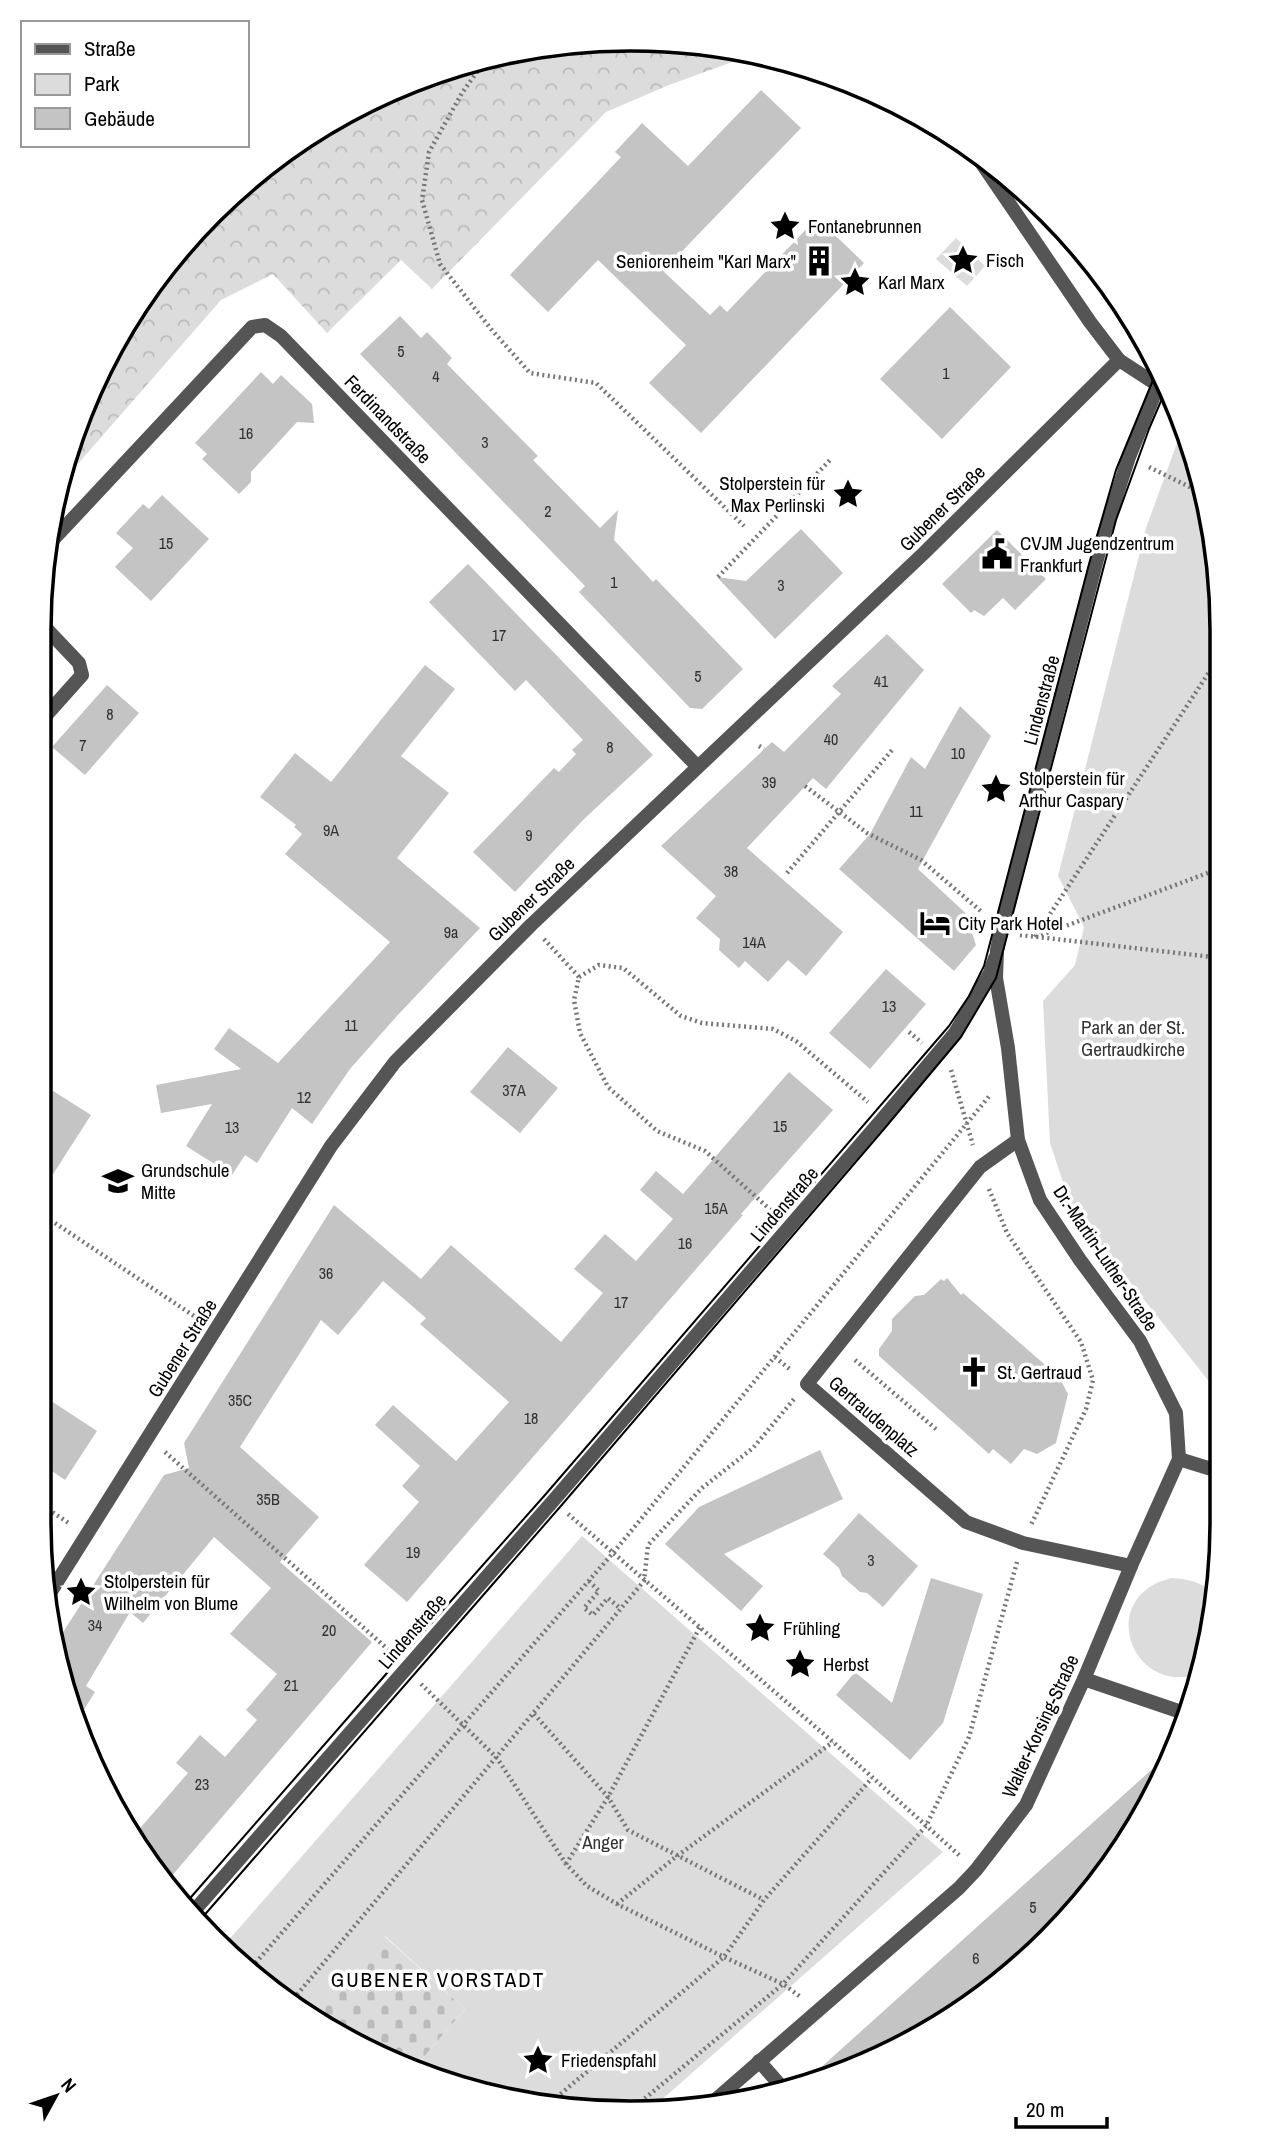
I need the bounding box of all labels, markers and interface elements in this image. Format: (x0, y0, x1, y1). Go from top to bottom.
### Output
legend (21, 21, 248, 147)
text: Straße (84, 34, 136, 63)
text: Park (84, 69, 120, 98)
text: Gebäude (84, 104, 155, 133)
place icon: Fontanebrunnen (768, 209, 802, 243)
place label: Fontanebrunnen (808, 213, 922, 239)
place icon: Fisch (946, 243, 980, 277)
building icon: Seniorenheim "Karl Marx" (802, 244, 836, 278)
place label: Fisch (986, 247, 1024, 273)
place label: Seniorenheim "Karl Marx" (616, 248, 796, 274)
place icon: Karl Marx (838, 265, 872, 299)
place label: Karl Marx (878, 269, 945, 295)
house number: 5 (397, 340, 405, 362)
house number: 1 (942, 362, 950, 384)
house number: 4 (432, 365, 440, 387)
street label: Ferdinandstraße (339, 369, 437, 469)
house number: 16 (239, 422, 253, 444)
house number: 3 (481, 431, 489, 453)
street label: Gubener Straße (893, 459, 991, 557)
place label: Stolperstein für Max Perlinski (719, 470, 826, 518)
place icon: Stolperstein für Max Perlinski (831, 477, 865, 511)
house number: 2 (544, 500, 552, 522)
place label: CVJM Jugendzentrum Frankfurt (1020, 530, 1174, 578)
house number: 15 (159, 532, 173, 554)
public building icon: CVJM Jugendzentrum Frankfurt (980, 537, 1014, 571)
house number: 1 (610, 571, 618, 593)
house number: 3 (777, 574, 785, 596)
house number: 17 (492, 624, 506, 646)
street label: Lindenstraße (1017, 652, 1065, 748)
house number: 5 (694, 665, 702, 687)
house number: 41 (874, 670, 889, 692)
house number: 8 (106, 703, 114, 725)
house number: 40 (824, 728, 838, 750)
house number: 7 (79, 734, 87, 756)
house number: 8 (606, 736, 614, 758)
house number: 10 (951, 742, 965, 764)
place label: Stolperstein für Arthur Caspary (1018, 765, 1125, 813)
house number: 39 (762, 771, 776, 793)
place icon: Stolperstein für Arthur Caspary (979, 772, 1013, 806)
house number: 11 (909, 800, 924, 822)
house number: 9A (323, 819, 339, 841)
house number: 9 (525, 824, 533, 846)
street label: Gubener Straße (482, 851, 580, 947)
house number: 38 (724, 860, 738, 882)
hotel icon: City Park Hotel (918, 906, 952, 940)
place label: City Park Hotel (958, 910, 1063, 936)
house number: 9a (444, 921, 459, 943)
house number: 14A (742, 931, 766, 953)
house number: 13 (882, 995, 896, 1017)
house number: 11 (344, 1014, 359, 1036)
park label: Park an der St. Gertraudkirche (1081, 1014, 1185, 1062)
house number: 37A (502, 1079, 526, 1101)
house number: 12 (297, 1086, 311, 1108)
house number: 15 (773, 1115, 787, 1137)
house number: 13 (225, 1116, 239, 1138)
place label: Grundschule Mitte (141, 1157, 229, 1205)
street label: Lindenstraße (744, 1161, 824, 1247)
school or university icon: Grundschule Mitte (101, 1164, 135, 1198)
street label: Dr.-Martin-Luther-Straße (1048, 1180, 1164, 1336)
house number: 15A (704, 1197, 728, 1219)
house number: 16 (678, 1232, 692, 1254)
house number: 36 (319, 1262, 333, 1284)
house number: 17 (614, 1291, 628, 1313)
street label: Gubener Straße (141, 1294, 223, 1402)
church icon: St. Gertraud (957, 1355, 991, 1389)
place label: St. Gertraud (997, 1359, 1082, 1385)
street label: Gertraudenplatz (823, 1370, 925, 1463)
house number: 35C (228, 1389, 252, 1411)
house number: 18 (524, 1407, 538, 1429)
house number: 35B (256, 1488, 280, 1510)
house number: 19 (406, 1541, 420, 1563)
house number: 3 (867, 1549, 875, 1571)
place label: Stolperstein für Wilhelm von Blume (104, 1568, 238, 1616)
place icon: Stolperstein für Wilhelm von Blume (64, 1575, 98, 1609)
street label: Lindenstraße (372, 1588, 452, 1674)
place icon: Frühling (743, 1611, 777, 1645)
house number: 34 (88, 1614, 102, 1636)
place label: Frühling (783, 1615, 840, 1641)
house number: 20 (322, 1619, 336, 1641)
place icon: Herbst (783, 1647, 817, 1681)
street label: Walter-Korsing-Straße (995, 1650, 1085, 1802)
place label: Herbst (823, 1651, 870, 1677)
house number: 21 (284, 1674, 299, 1696)
house number: 23 (195, 1773, 209, 1795)
park label: Anger (581, 1829, 625, 1855)
house number: 5 (1029, 1896, 1037, 1918)
house number: 6 (972, 1947, 980, 1969)
district label: GUBENER VORSTADT (331, 1965, 545, 1994)
place icon: Friedenspfahl (521, 2043, 555, 2077)
place label: Friedenspfahl (561, 2047, 656, 2073)
north arrow (21, 2061, 91, 2131)
text: N (55, 2072, 83, 2098)
scale bar (1016, 2086, 1107, 2130)
text: 20 m (1026, 2095, 1064, 2124)

